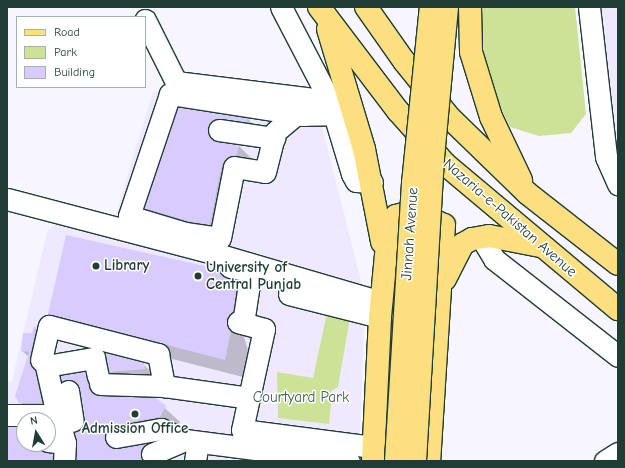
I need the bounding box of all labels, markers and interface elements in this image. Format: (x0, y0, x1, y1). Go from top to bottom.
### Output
legend (16, 16, 146, 88)
text: Road (54, 25, 80, 39)
text: Park (54, 45, 77, 59)
text: Building (54, 65, 95, 79)
street label: Nazaria-e-Pakistan Avenue (439, 155, 581, 281)
street label: Jinnah Avenue (398, 187, 422, 281)
place label: Library (104, 257, 149, 275)
place label: University of Central Punjab (206, 258, 301, 293)
marker: Library (91, 261, 101, 271)
marker: University of Central Punjab (193, 271, 203, 281)
park label: Courtyard Park (253, 389, 349, 407)
marker: Admission Office (130, 409, 140, 419)
north arrow (16, 412, 56, 452)
text: N (29, 414, 39, 428)
place label: Admission Office (82, 420, 188, 438)

